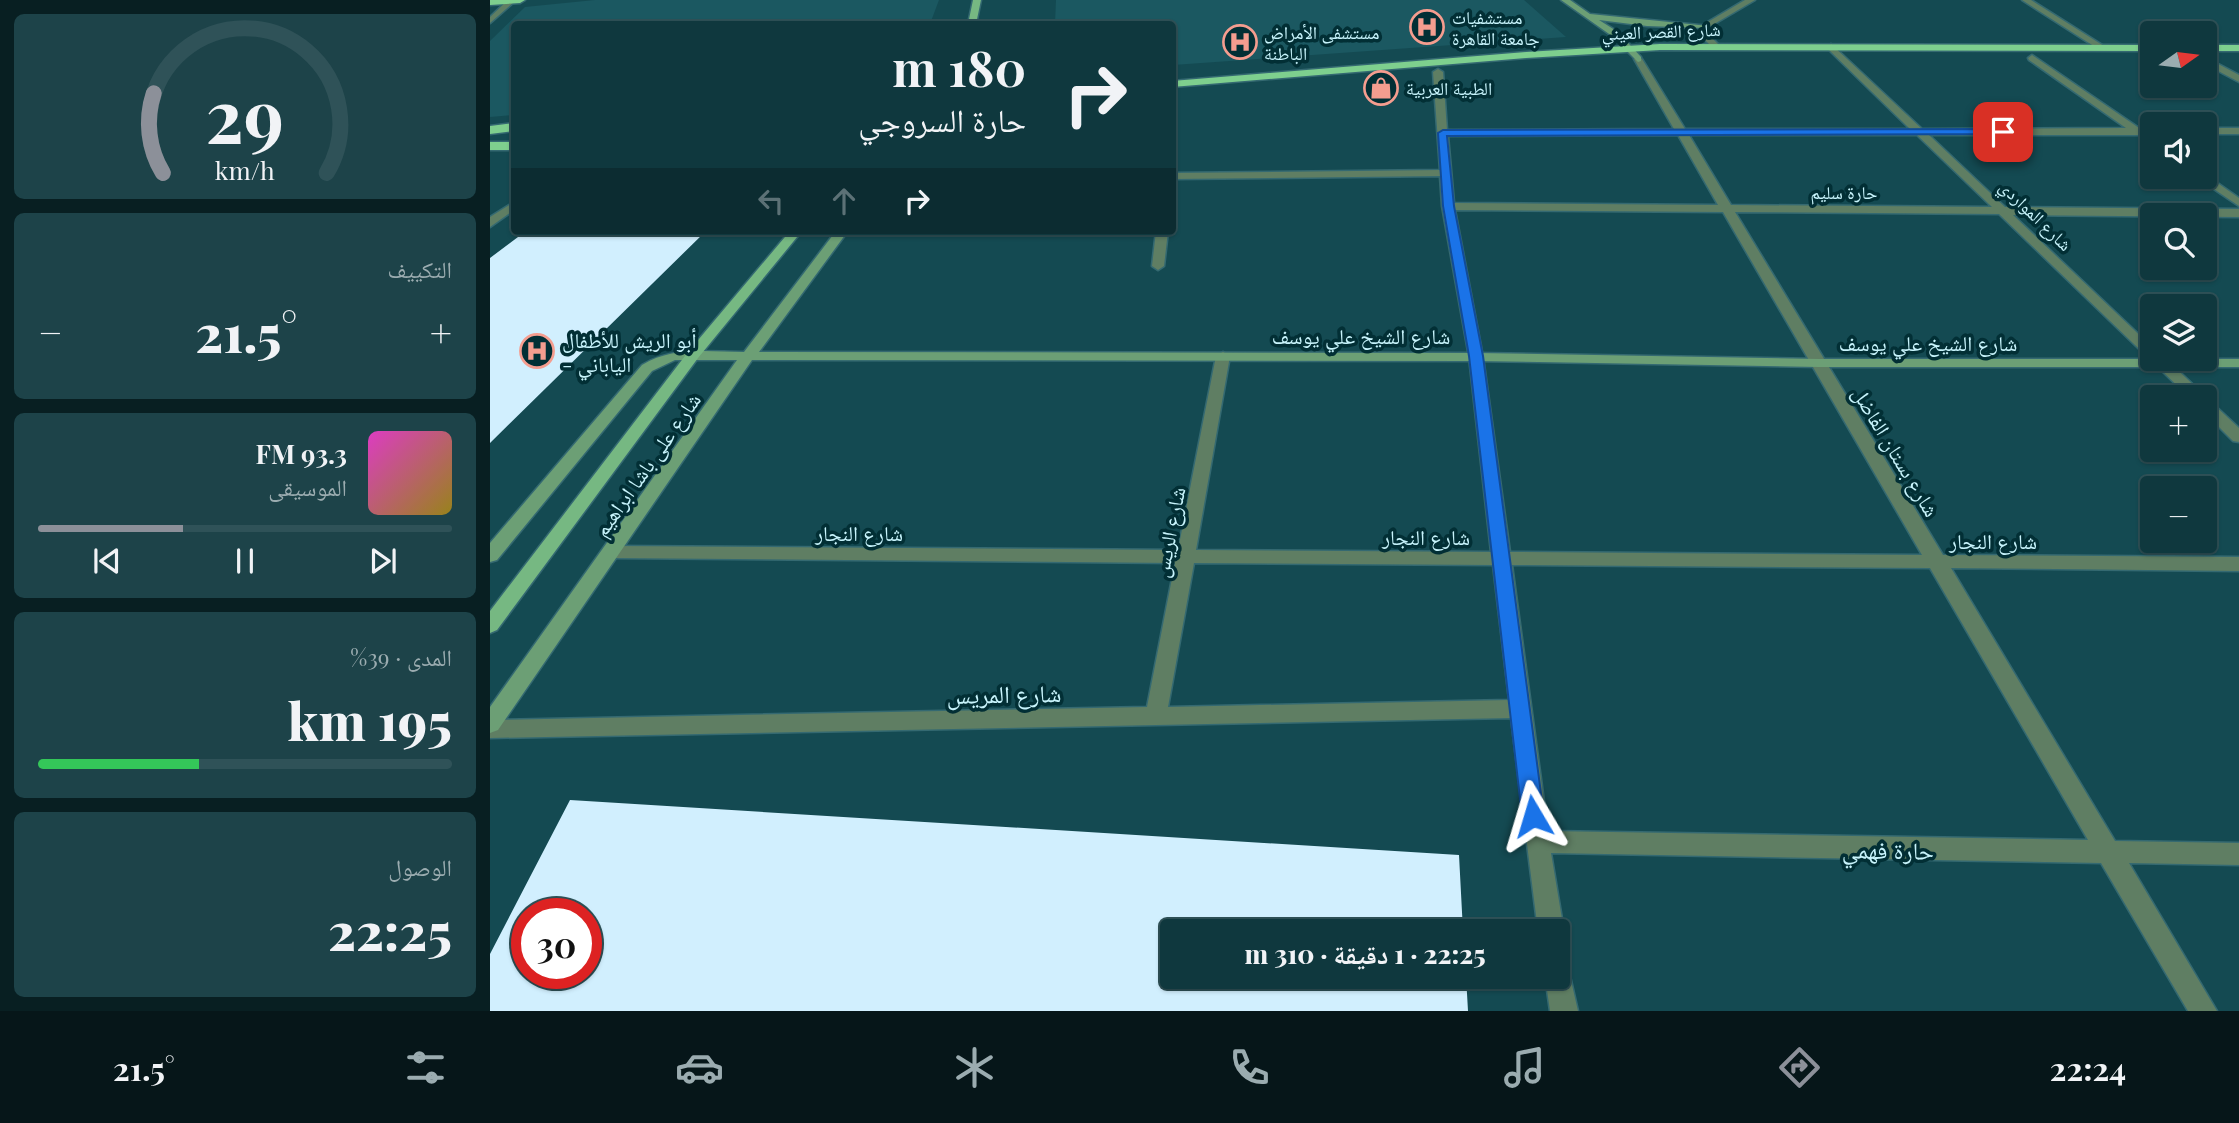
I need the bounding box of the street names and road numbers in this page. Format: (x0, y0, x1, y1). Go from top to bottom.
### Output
street label: شارع القصر العيني (1601, 17, 1721, 49)
street label: شارع المواردي (1992, 174, 2078, 258)
street label: حارة سليم (1810, 180, 1878, 205)
street label: شارع الشيخ علي يوسف (1272, 321, 1450, 353)
street label: شارع الشيخ علي يوسف (1839, 328, 2017, 360)
street label: شارع بستان الفاضل (1846, 381, 1947, 522)
street label: شارع على باشا ابراهيم (586, 387, 708, 543)
street label: شارع الريس (1146, 484, 1191, 580)
street label: شارع النجار (814, 518, 903, 547)
street label: شارع النجار (1381, 522, 1470, 551)
street label: شارع النجار (1948, 526, 2037, 555)
street label: شارع المريس (946, 676, 1062, 711)
street label: حارة فهمي (1842, 832, 1934, 871)

